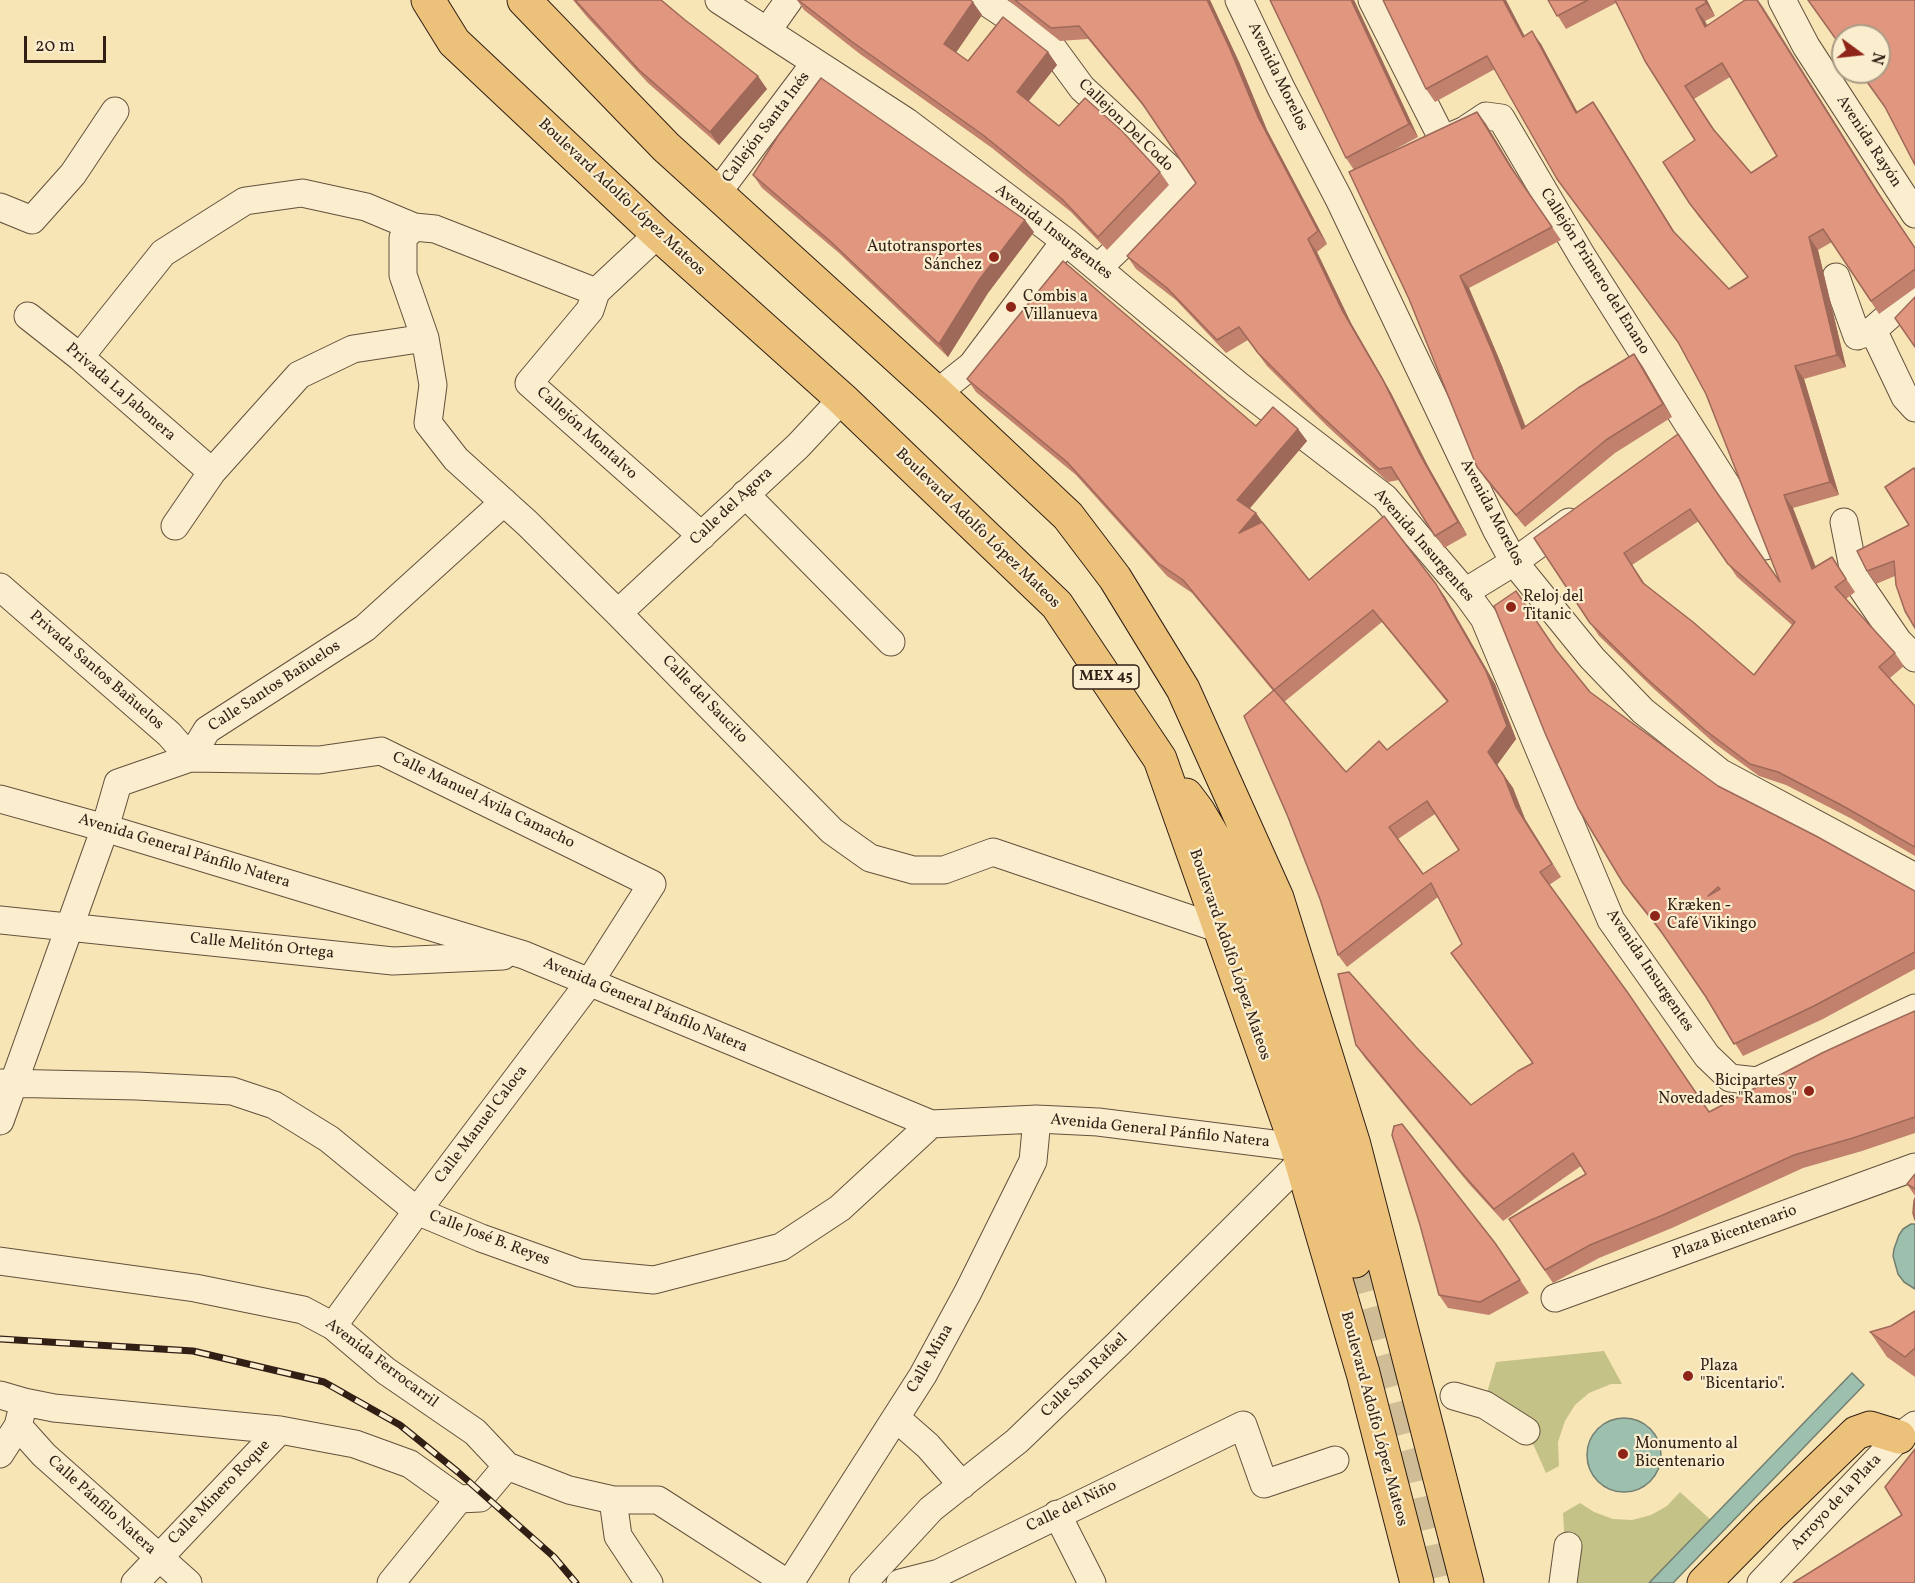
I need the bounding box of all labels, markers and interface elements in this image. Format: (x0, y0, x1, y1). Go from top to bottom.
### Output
street label: Avenida Morelos (1242, 20, 1312, 134)
scale bar (27, 24, 110, 62)
north arrow (1831, 24, 1891, 84)
text: 20 m (35, 34, 75, 59)
text: N (1864, 50, 1889, 67)
street label: Callejón Santa Inés (719, 69, 815, 187)
street label: Callejon Del Codo (1073, 76, 1177, 176)
street label: Avenida Rayón (1831, 92, 1905, 192)
street label: Boulevard Adolfo López Mateos (533, 115, 709, 281)
street label: Avenida Insurgentes (990, 181, 1116, 285)
street label: Callejón Primero del Enano (1535, 185, 1653, 359)
place label: Autotransportes Sánchez (867, 238, 982, 276)
marker: Autotransportes Sánchez (987, 250, 1001, 264)
place label: Combis a Villanueva (1023, 288, 1098, 326)
marker: Combis a Villanueva (1004, 300, 1018, 314)
street label: Privada La Jabonera (61, 340, 179, 446)
street label: Callejón Montalvo (532, 384, 640, 484)
street label: Boulevard Adolfo López Mateos (891, 445, 1063, 613)
street label: Avenida Morelos (1455, 456, 1527, 570)
street label: Calle del Agora (687, 464, 777, 550)
street label: Avenida Insurgentes (1369, 485, 1477, 607)
place label: Reloj del Titanic (1523, 588, 1584, 626)
marker: Reloj del Titanic (1504, 600, 1518, 614)
street label: Privada Santos Bañuelos (25, 607, 167, 735)
street label: Calle Santos Bañuelos (205, 637, 345, 737)
street label: Calle del Saucito (657, 652, 751, 748)
road number: MEX 45 (1073, 665, 1139, 689)
street label: Calle Manuel Ávila Camacho (389, 748, 577, 854)
street label: Avenida General Pánfilo Natera (76, 811, 292, 893)
street label: Boulevard Adolfo López Mateos (1184, 847, 1274, 1063)
place label: Kræken - Café Vikingo (1667, 897, 1756, 935)
street label: Avenida Insurgentes (1601, 906, 1697, 1036)
marker: Kræken - Café Vikingo (1648, 909, 1662, 923)
street label: Calle Melitón Ortega (189, 930, 335, 964)
street label: Avenida General Pánfilo Natera (540, 954, 750, 1058)
street label: Calle Manuel Caloca (431, 1062, 533, 1188)
place label: Bicipartes y Novedades "Ramos" (1658, 1072, 1797, 1110)
marker: Bicipartes y Novedades "Ramos" (1802, 1084, 1816, 1098)
street label: Avenida General Pánfilo Natera (1049, 1111, 1271, 1153)
street label: Plaza Bicentenario (1670, 1202, 1800, 1264)
street label: Calle José B. Reyes (426, 1207, 552, 1271)
street label: Boulevard Adolfo López Mateos (1335, 1309, 1411, 1529)
street label: Avenida Ferrocarril (321, 1315, 441, 1413)
street label: Calle Mina (904, 1321, 958, 1397)
street label: Calle San Rafael (1038, 1330, 1132, 1422)
place label: Plaza "Bicentario". (1700, 1357, 1785, 1395)
marker: Plaza "Bicentario". (1681, 1369, 1695, 1383)
place label: Monumento al Bicentenario (1635, 1435, 1738, 1473)
street label: Calle Minero Roque (165, 1437, 275, 1549)
marker: Monumento al Bicentenario (1616, 1447, 1630, 1461)
street label: Arroyo de la Plata (1788, 1451, 1886, 1555)
street label: Calle Pánfilo Natera (43, 1452, 159, 1560)
street label: Calle del Niño (1024, 1477, 1120, 1537)

